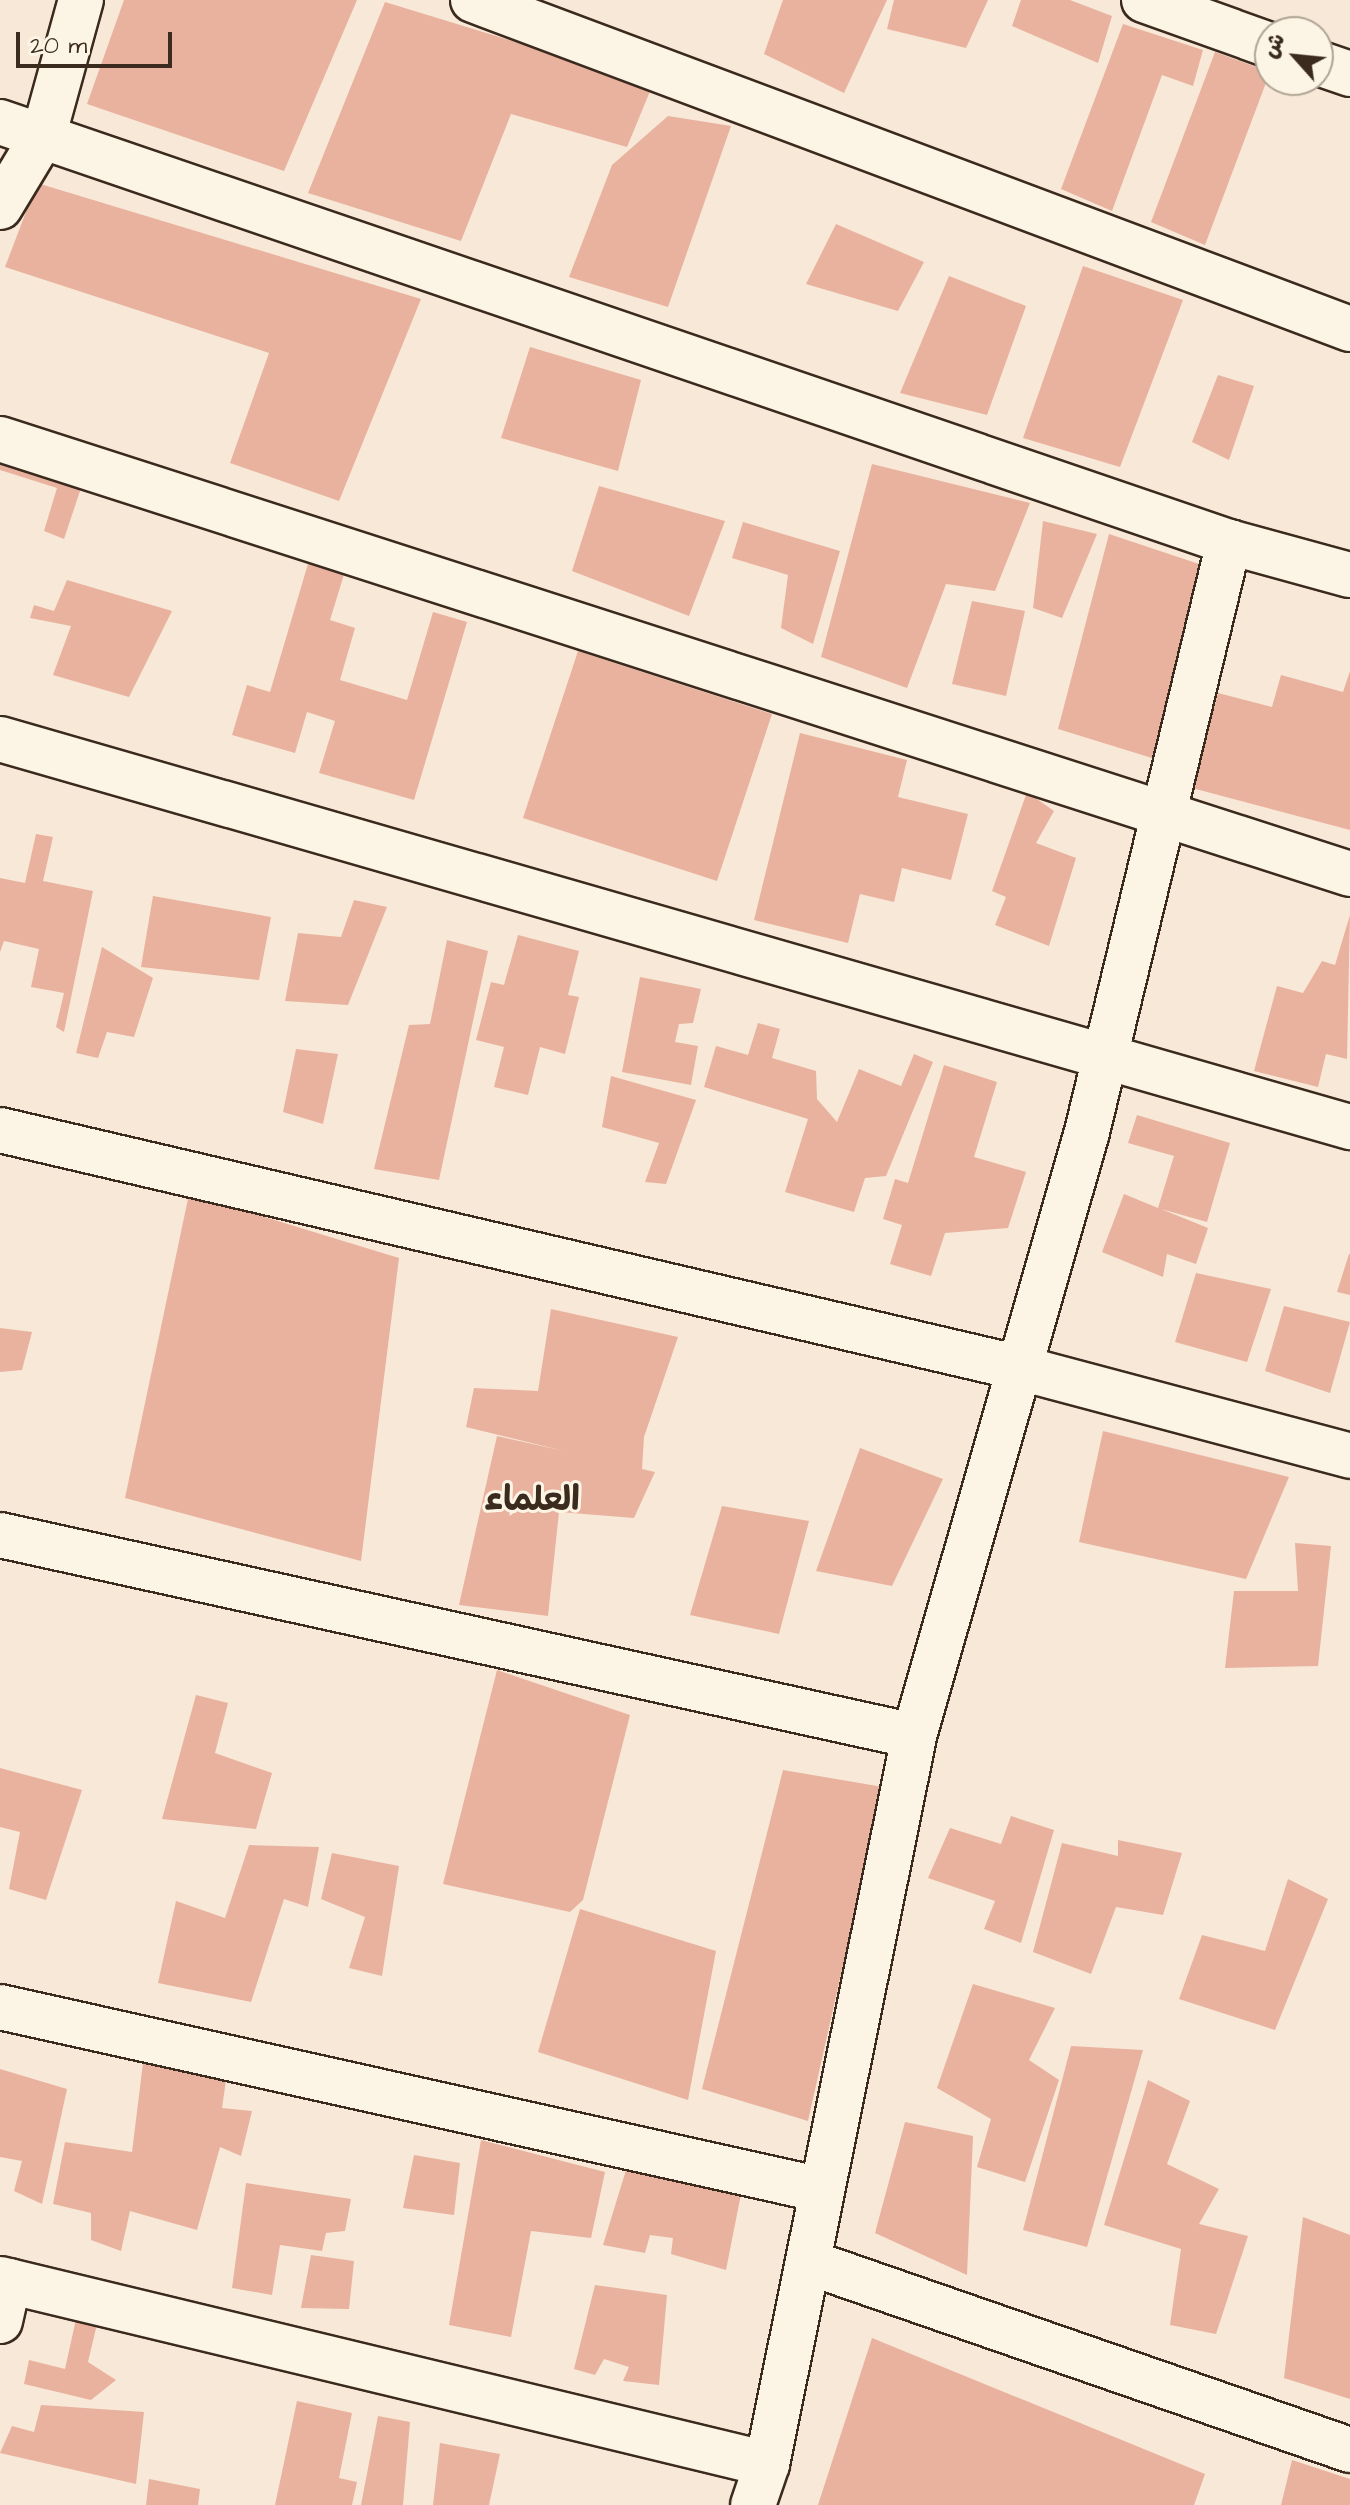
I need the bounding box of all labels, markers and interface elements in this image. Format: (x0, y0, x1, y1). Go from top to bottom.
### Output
scale bar (20, 16, 176, 66)
north arrow (1254, 16, 1334, 96)
text: ش (1255, 28, 1293, 64)
text: 20 m (30, 29, 87, 63)
district label: العلماء (484, 1481, 580, 1521)

